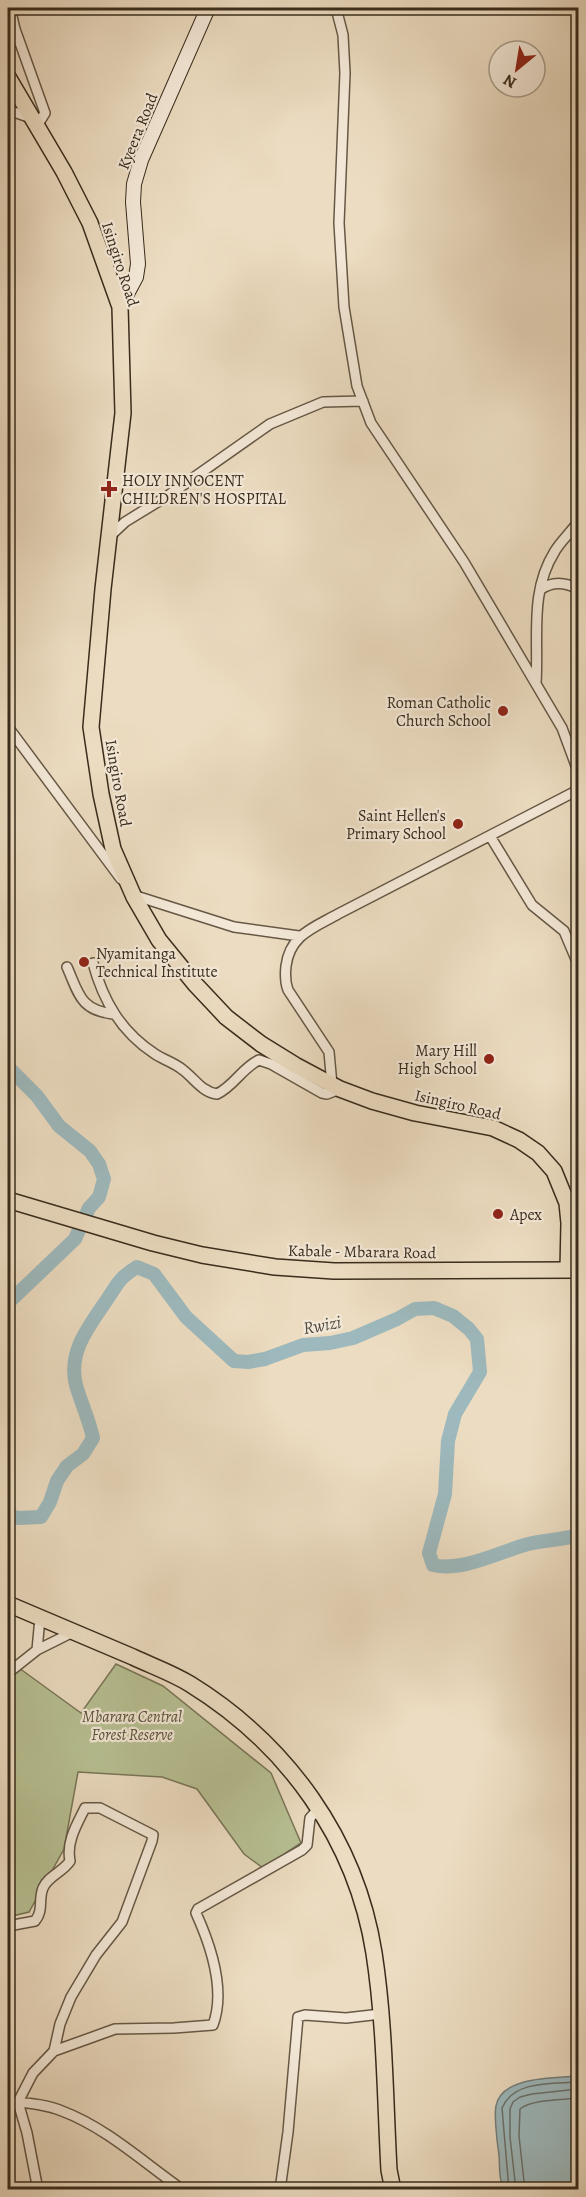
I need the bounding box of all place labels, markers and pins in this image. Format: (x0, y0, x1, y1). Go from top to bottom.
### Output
place label: HOLY INNOCENT CHILDREN'S HOSPITAL (122, 470, 287, 510)
marker: HOLY INNOCENT CHILDREN'S HOSPITAL (100, 480, 118, 498)
place label: Roman Catholic Church School (387, 692, 491, 732)
marker: Roman Catholic Church School (496, 704, 510, 718)
place label: Saint Hellen's Primary School (346, 805, 446, 845)
marker: Saint Hellen's Primary School (451, 817, 465, 831)
place label: Nyamitanga Technical Institute (96, 943, 218, 983)
marker: Nyamitanga Technical Institute (77, 955, 91, 969)
place label: Mary Hill High School (398, 1040, 477, 1080)
marker: Mary Hill High School (482, 1052, 496, 1066)
place label: Apex (509, 1204, 542, 1226)
marker: Apex (491, 1207, 505, 1221)

